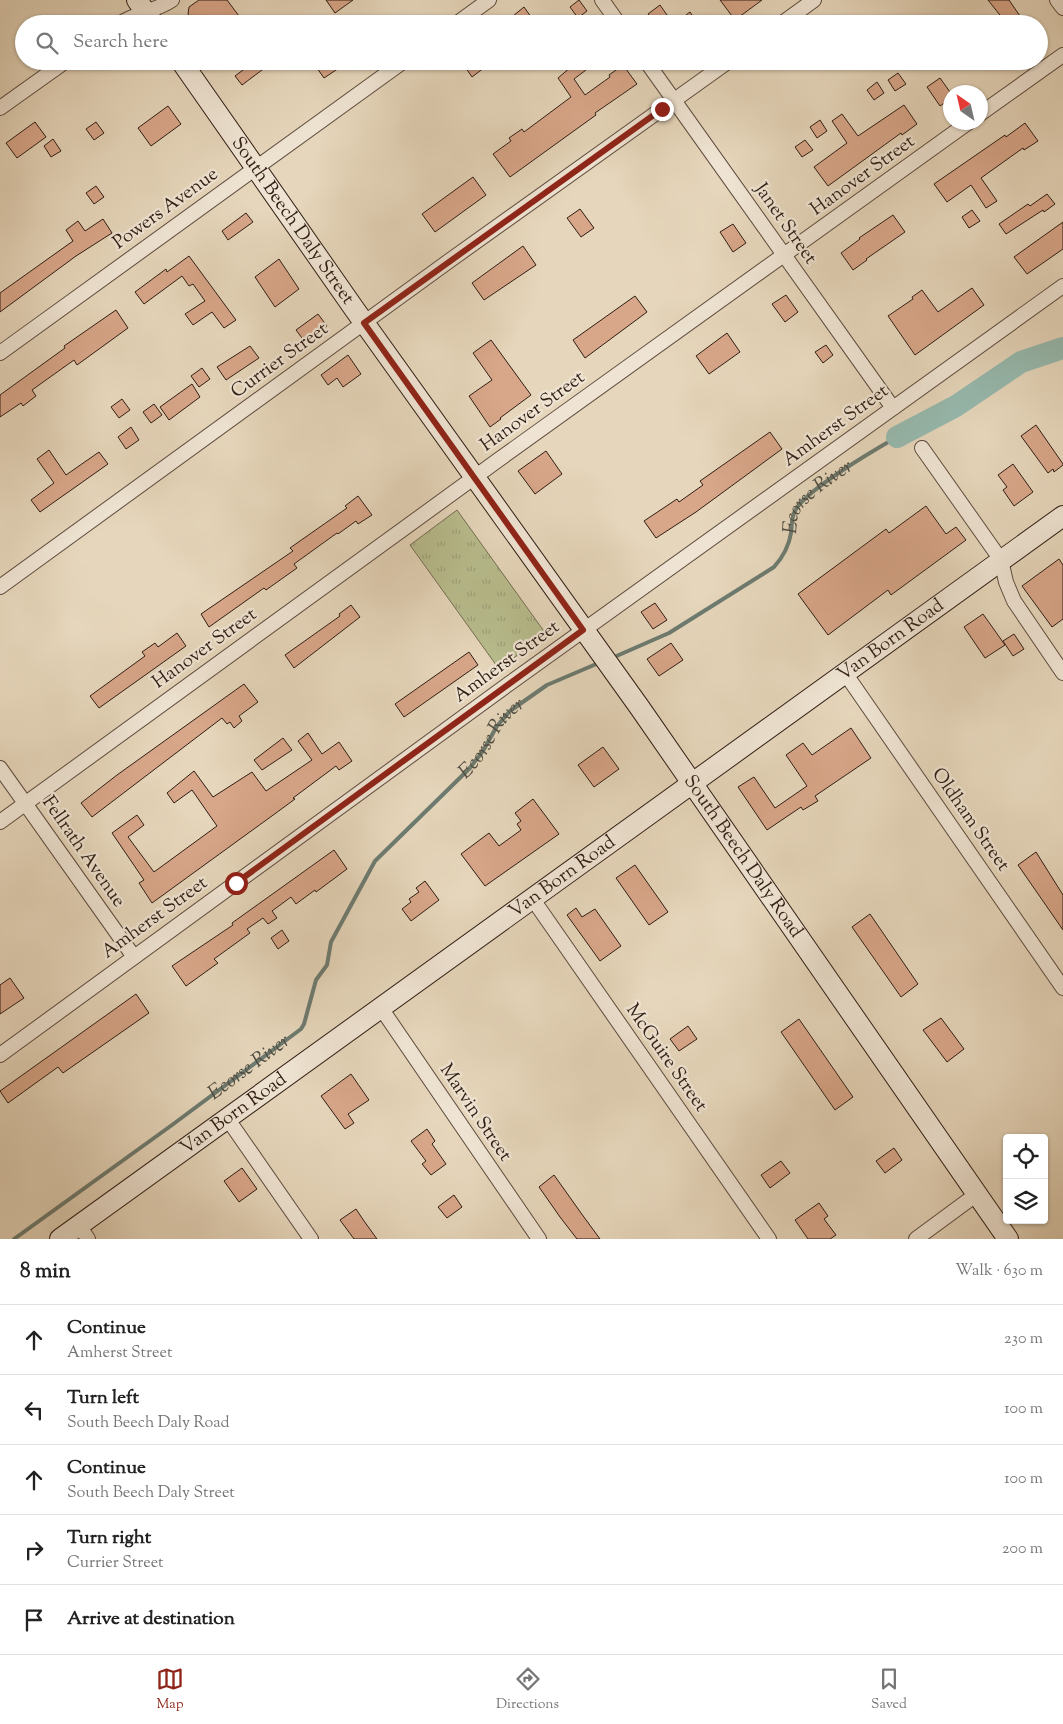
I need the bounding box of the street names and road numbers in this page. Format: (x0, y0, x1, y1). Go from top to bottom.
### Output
street label: Hanover Street (805, 129, 921, 223)
street label: South Beech Daly Street (225, 131, 361, 311)
street label: Powers Avenue (108, 161, 224, 256)
street label: Janet Street (747, 177, 823, 271)
street label: Currier Street (226, 316, 335, 406)
street label: Hanover Street (475, 365, 591, 459)
street label: Amherst Street (777, 378, 895, 474)
street label: Van Born Road (832, 592, 950, 688)
street label: Hanover Street (147, 602, 263, 696)
street label: Amherst Street (448, 614, 566, 710)
street label: Oldham Street (924, 763, 1016, 878)
street label: South Beech Daly Road (677, 769, 809, 944)
street label: Fellrath Avenue (35, 791, 132, 913)
street label: Van Born Road (503, 829, 621, 925)
street label: Amherst Street (96, 870, 214, 966)
street label: McGuire Street (619, 998, 714, 1118)
street label: Marvin Street (432, 1059, 518, 1168)
street label: Van Born Road (175, 1066, 293, 1162)

